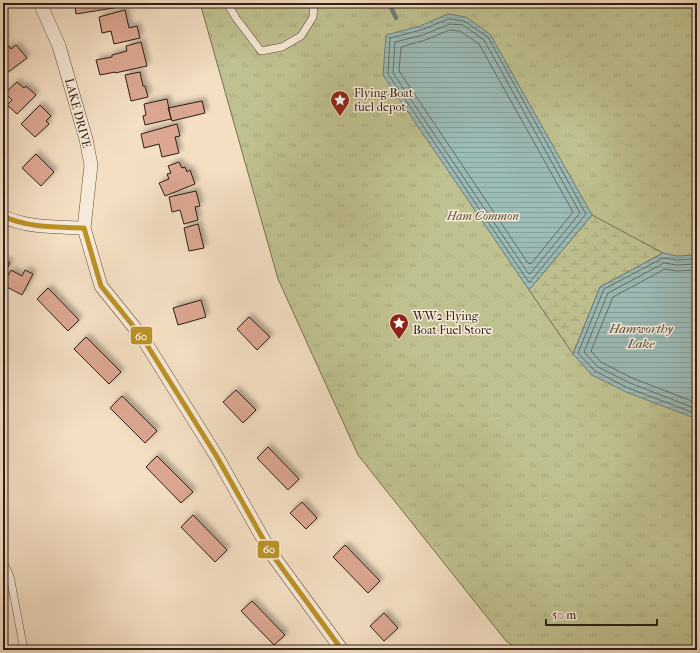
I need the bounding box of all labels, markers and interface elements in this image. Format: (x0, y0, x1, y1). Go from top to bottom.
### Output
street label: LAKE DRIVE (62, 77, 94, 149)
place label: Flying Boat fuel depot (354, 86, 414, 114)
place icon: Flying Boat fuel depot (329, 89, 351, 117)
park label: Ham Common (446, 209, 519, 223)
place label: WW2 Flying Boat Fuel Store (412, 309, 492, 337)
place icon: WW2 Flying Boat Fuel Store (388, 312, 410, 340)
water label: Hamworthy Lake (608, 321, 674, 351)
line badge: 60 (130, 326, 153, 345)
text: 60 (135, 330, 147, 343)
line badge: 60 (257, 540, 280, 559)
text: 60 (263, 543, 275, 556)
scale bar (546, 601, 657, 627)
text: 50 m (552, 608, 576, 622)

